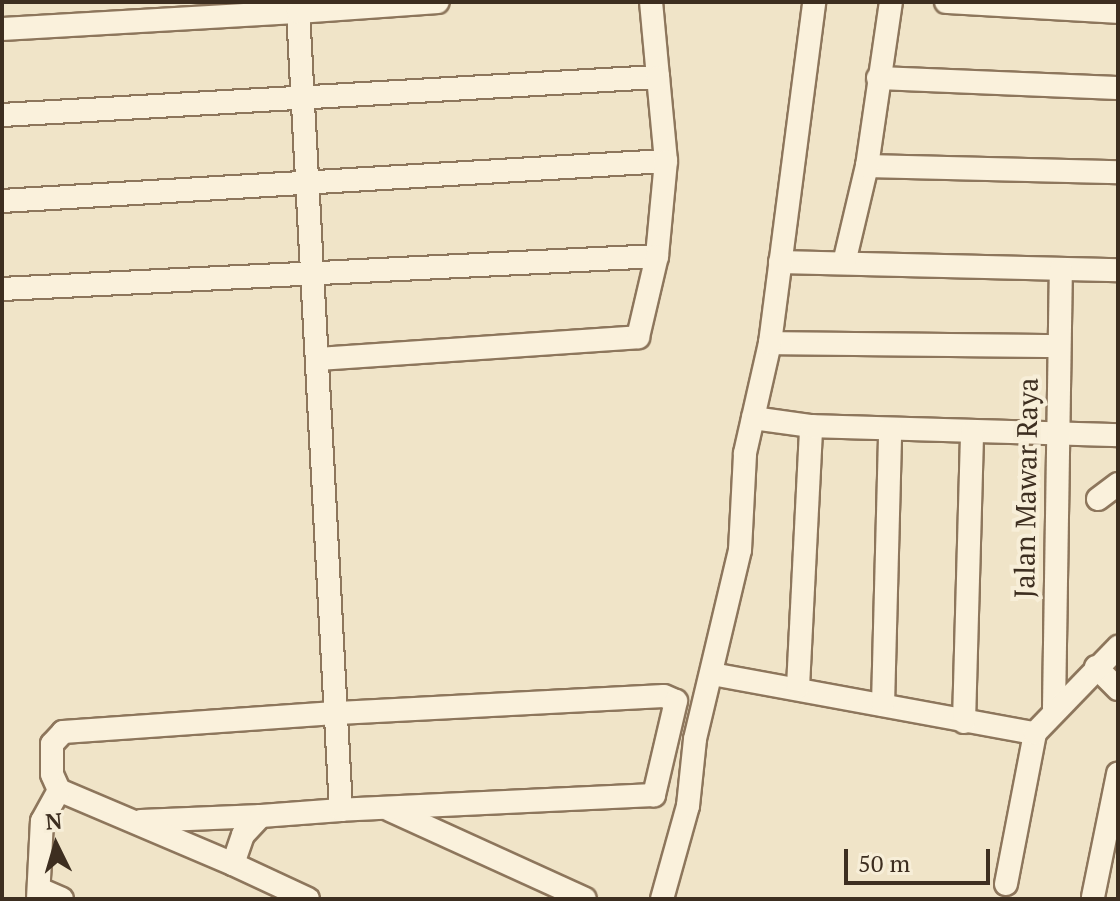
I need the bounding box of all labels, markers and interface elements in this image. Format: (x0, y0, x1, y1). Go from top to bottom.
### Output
street label: Jalan Mawar Raya (1007, 378, 1045, 598)
north arrow (16, 805, 96, 885)
text: N (44, 805, 63, 836)
scale bar (848, 833, 994, 883)
text: 50 m (858, 847, 910, 879)

